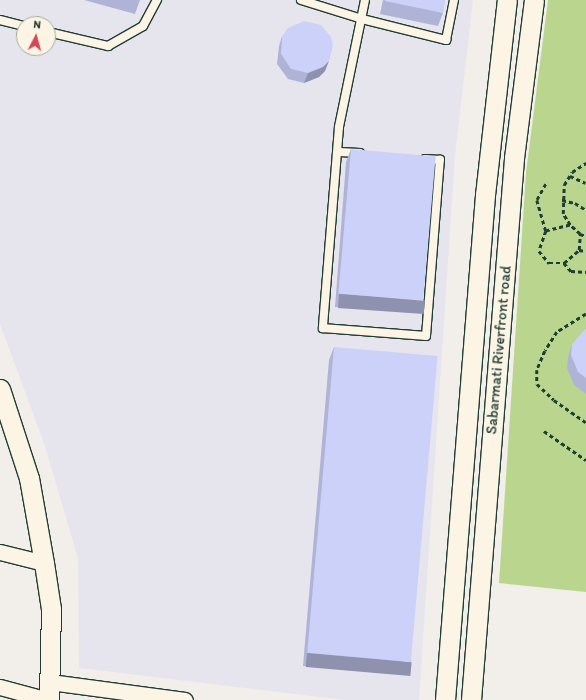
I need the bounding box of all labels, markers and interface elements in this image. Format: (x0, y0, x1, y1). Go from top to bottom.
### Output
north arrow (16, 16, 56, 56)
text: N (33, 18, 42, 31)
street label: Sabarmati Riverfront road (483, 265, 515, 435)

